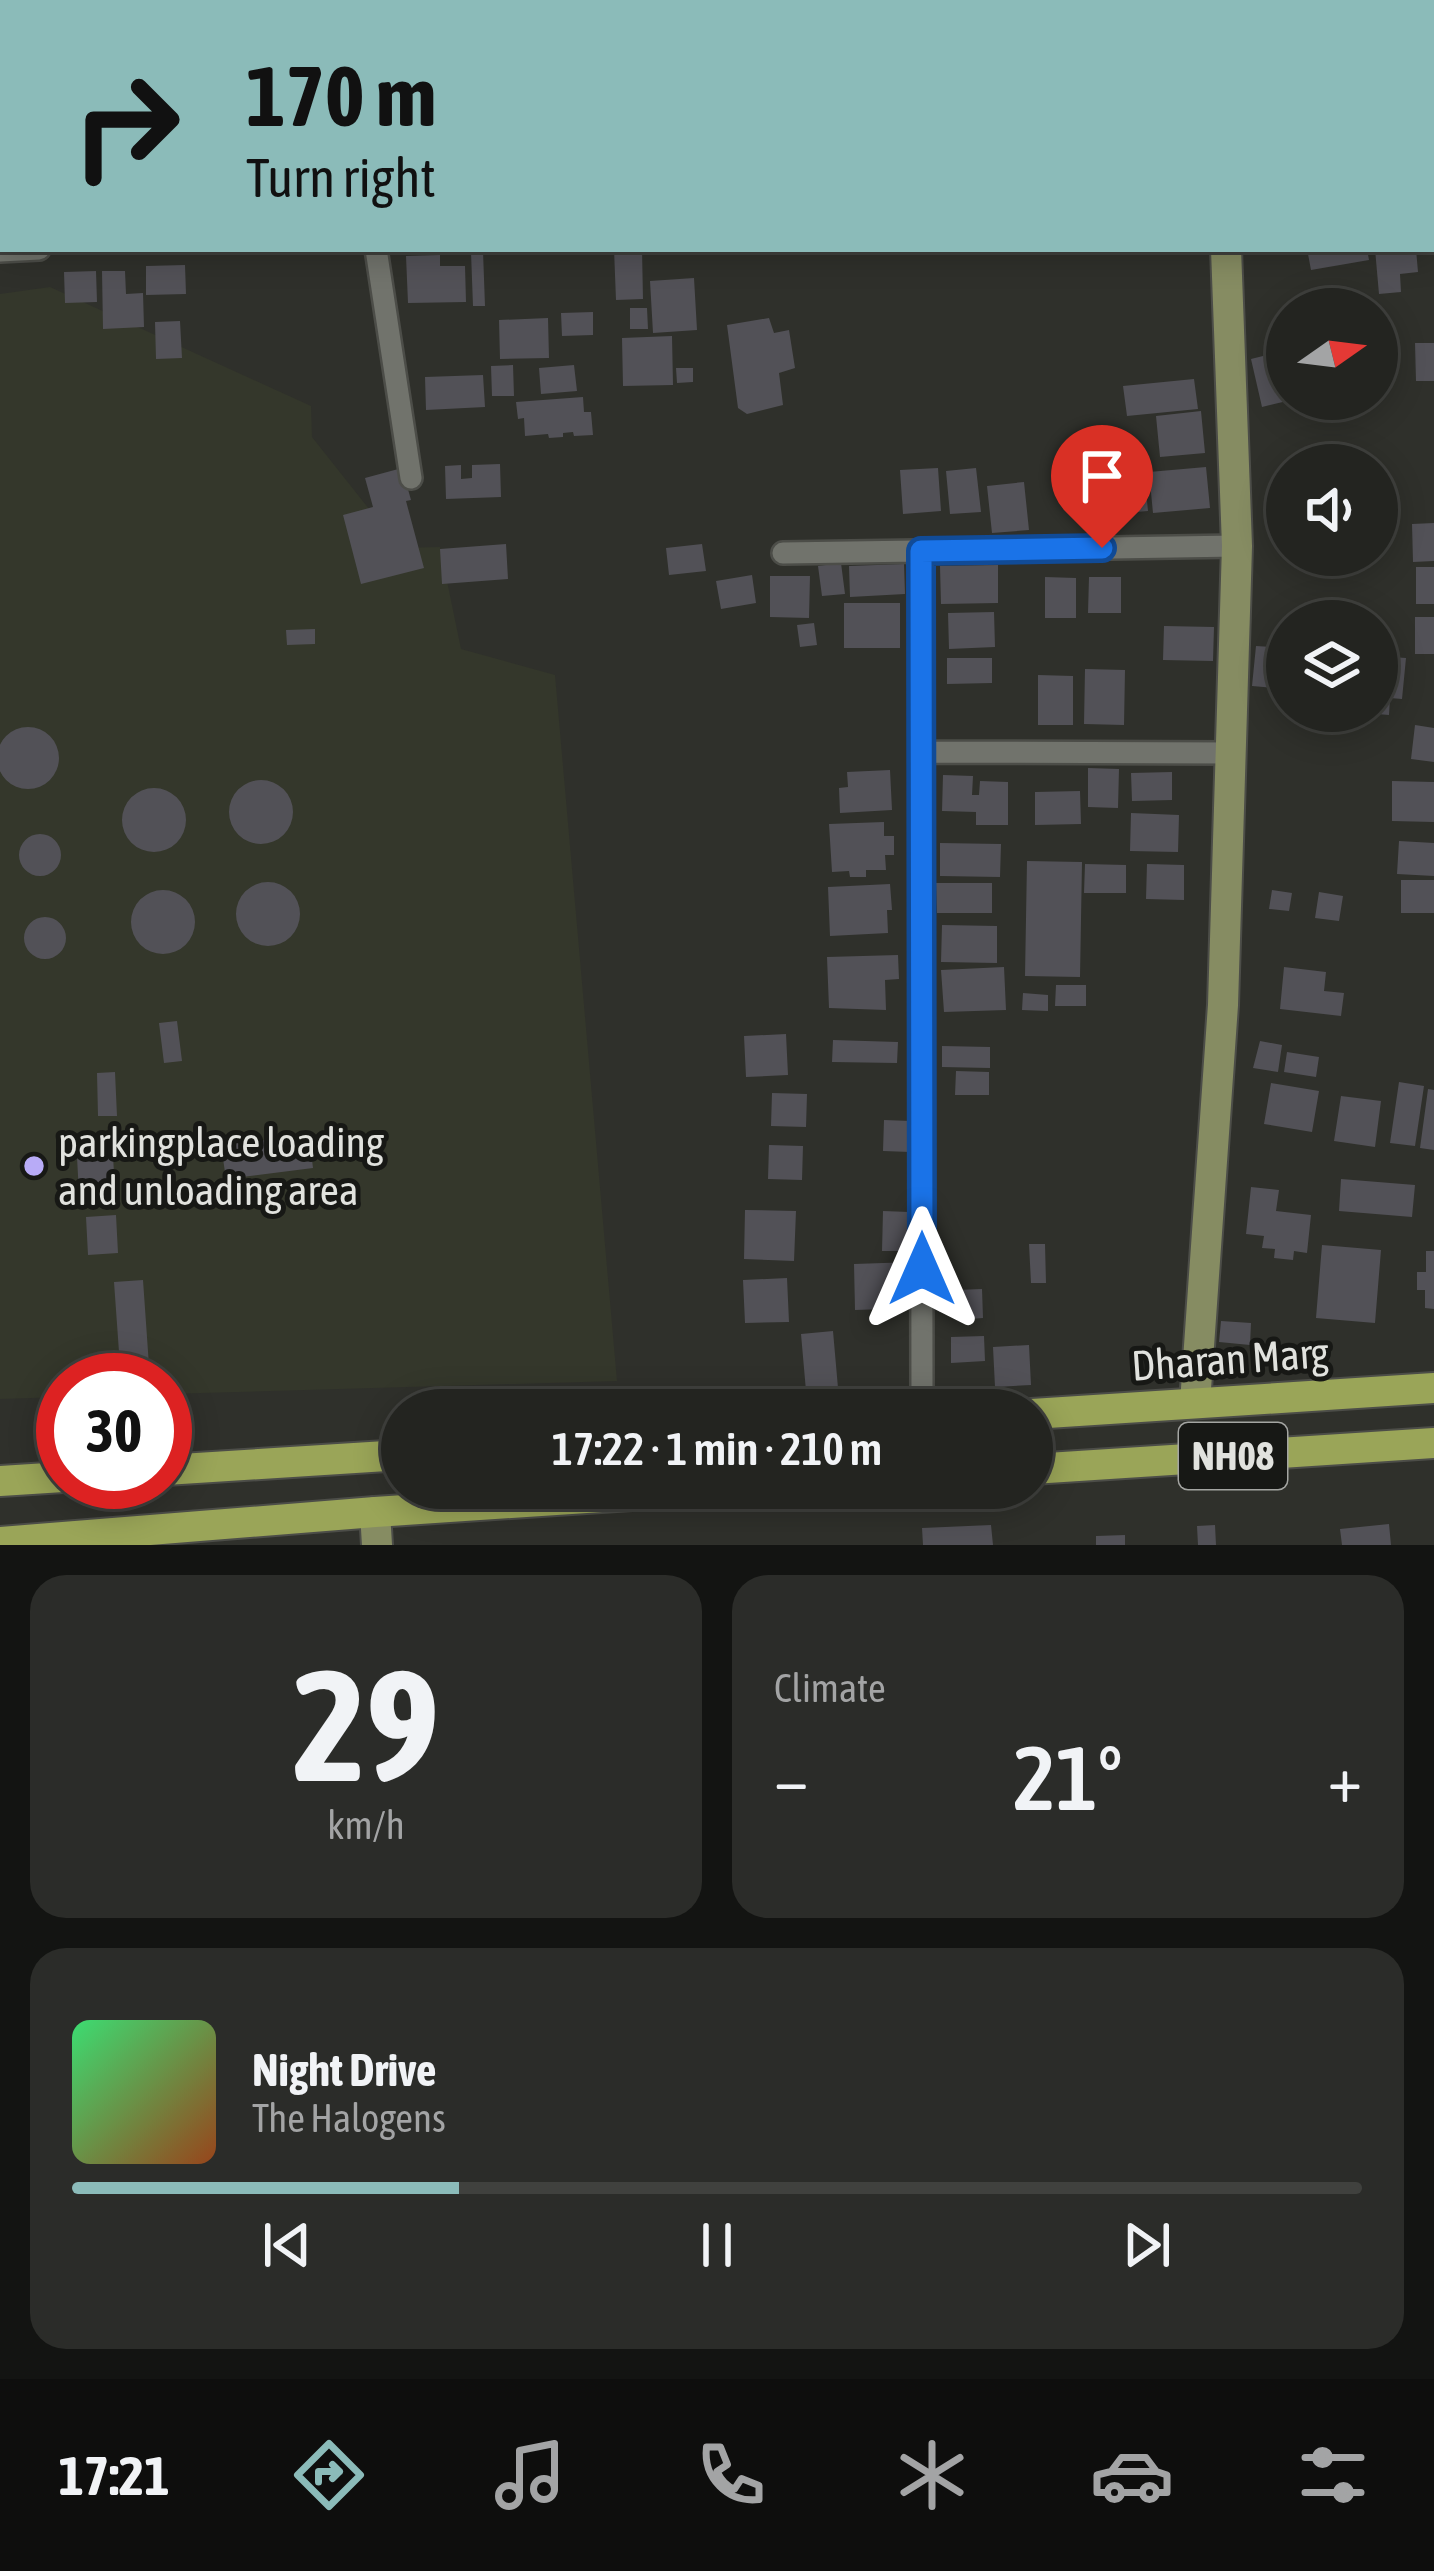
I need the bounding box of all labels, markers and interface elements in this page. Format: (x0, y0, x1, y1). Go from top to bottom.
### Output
icon: right (48, 48, 204, 204)
text: 170 m (246, 48, 436, 144)
text: Turn right (246, 147, 436, 208)
north arrow (1266, 288, 1398, 420)
map controls (1266, 288, 1398, 732)
pin (1051, 425, 1153, 548)
icon: arrive (1069, 443, 1135, 509)
button: sound (1266, 444, 1398, 576)
button: layers (1266, 600, 1398, 732)
place label: parkingplace loading and unloading area (58, 1118, 384, 1214)
marker: parkingplace loading and unloading area (21, 1153, 47, 1179)
position arrow (859, 1206, 985, 1332)
street label: Dharan Marg (1130, 1328, 1330, 1390)
speed limit sign: 30 (36, 1353, 192, 1509)
text: 17:22 · 1 min · 210 m (552, 1423, 882, 1475)
road number: NH08 (1179, 1423, 1287, 1489)
text: 29 (293, 1635, 439, 1814)
text: Climate (774, 1666, 886, 1710)
text: 21° (1013, 1726, 1123, 1829)
text: − (774, 1740, 808, 1816)
text: + (1328, 1740, 1362, 1816)
text: km/h (327, 1803, 405, 1847)
text: Night Drive (252, 2044, 437, 2096)
text: The Halogens (252, 2096, 446, 2140)
icon: previous (254, 2212, 320, 2278)
icon: pause (684, 2212, 750, 2278)
icon: next (1114, 2212, 1180, 2278)
icon: directions (287, 2433, 371, 2517)
icon: music (488, 2433, 572, 2517)
icon: phone (689, 2433, 773, 2517)
icon: climate (890, 2433, 974, 2517)
icon: car (1090, 2433, 1174, 2517)
icon: filters (1291, 2433, 1375, 2517)
text: 17:21 (58, 2445, 170, 2506)

